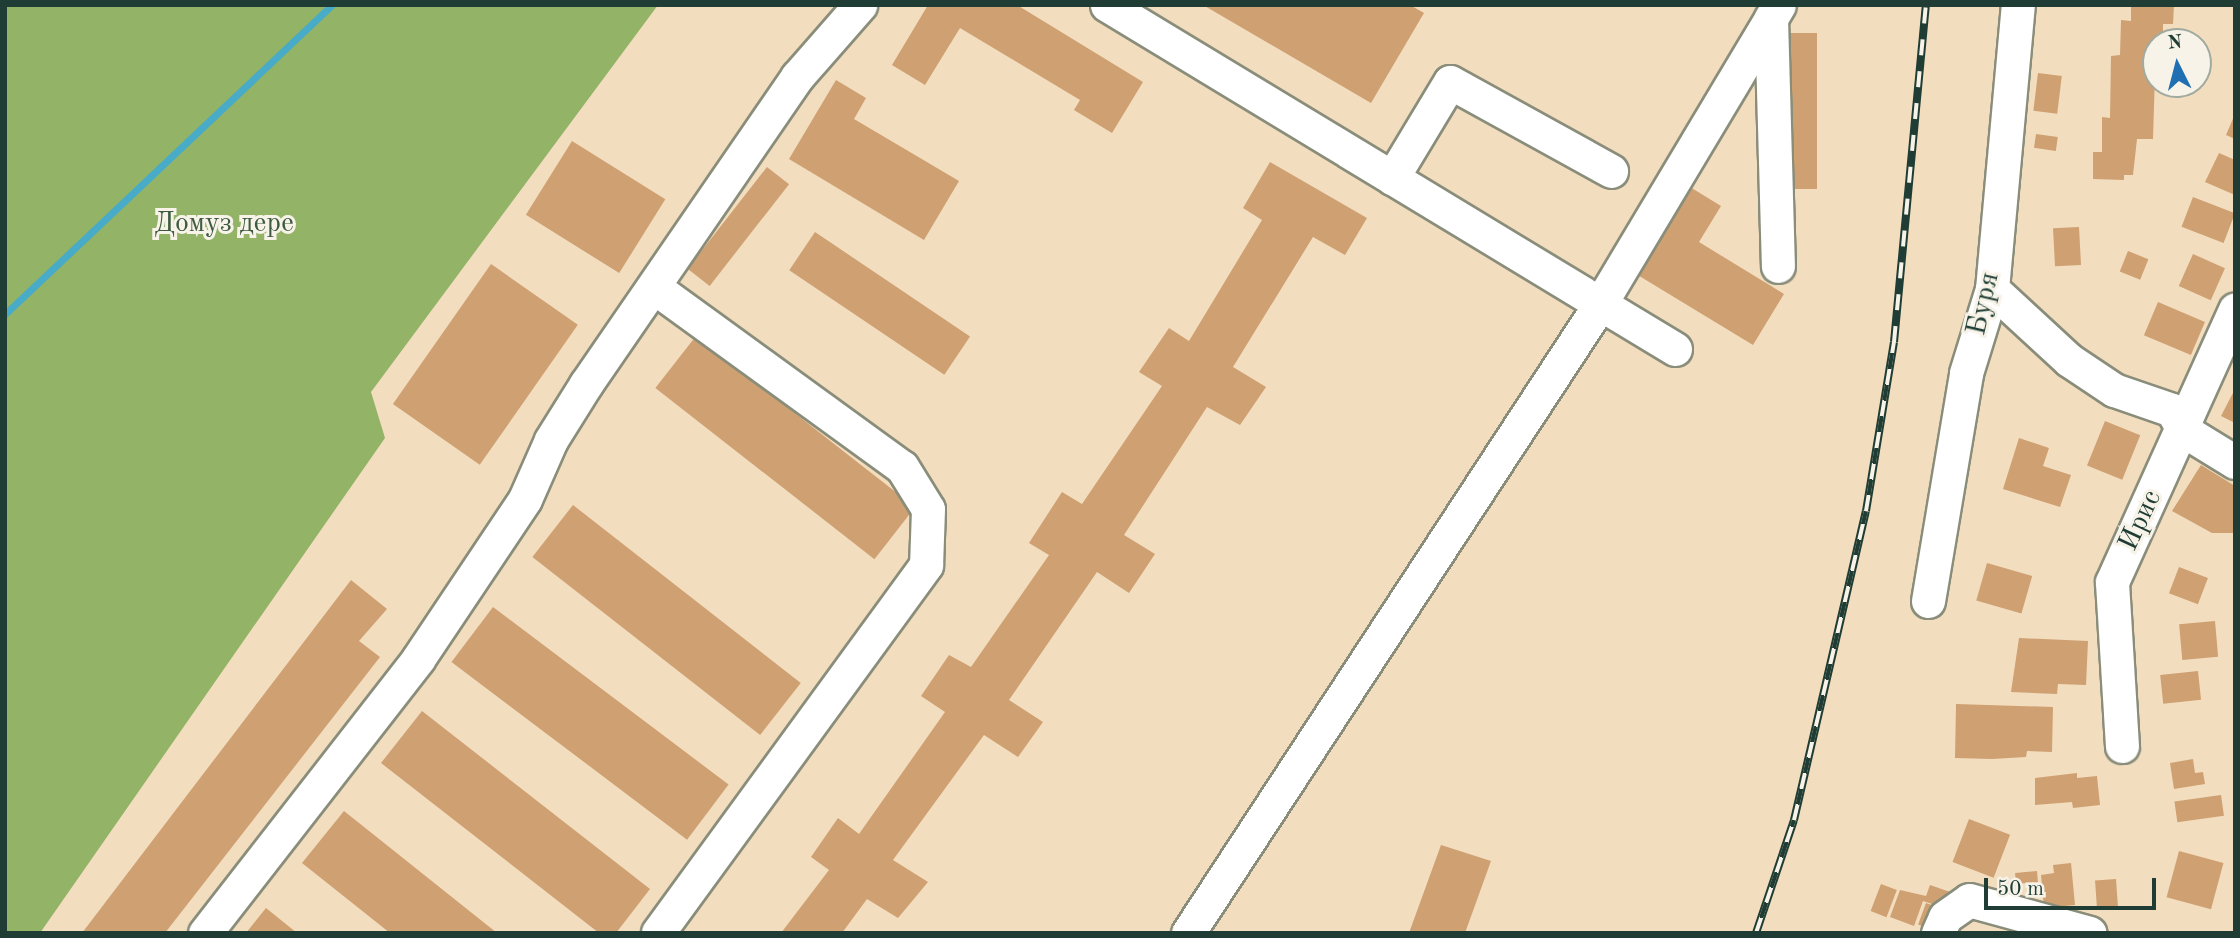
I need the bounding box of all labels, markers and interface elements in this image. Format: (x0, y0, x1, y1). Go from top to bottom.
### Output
north arrow (2142, 28, 2212, 98)
text: N (2167, 33, 2183, 54)
park label: Домуз дере (154, 207, 294, 241)
street label: Буря (1960, 269, 2008, 339)
street label: Ирис (2112, 485, 2170, 557)
scale bar (1988, 864, 2160, 908)
text: 50 m (1997, 879, 2044, 900)

